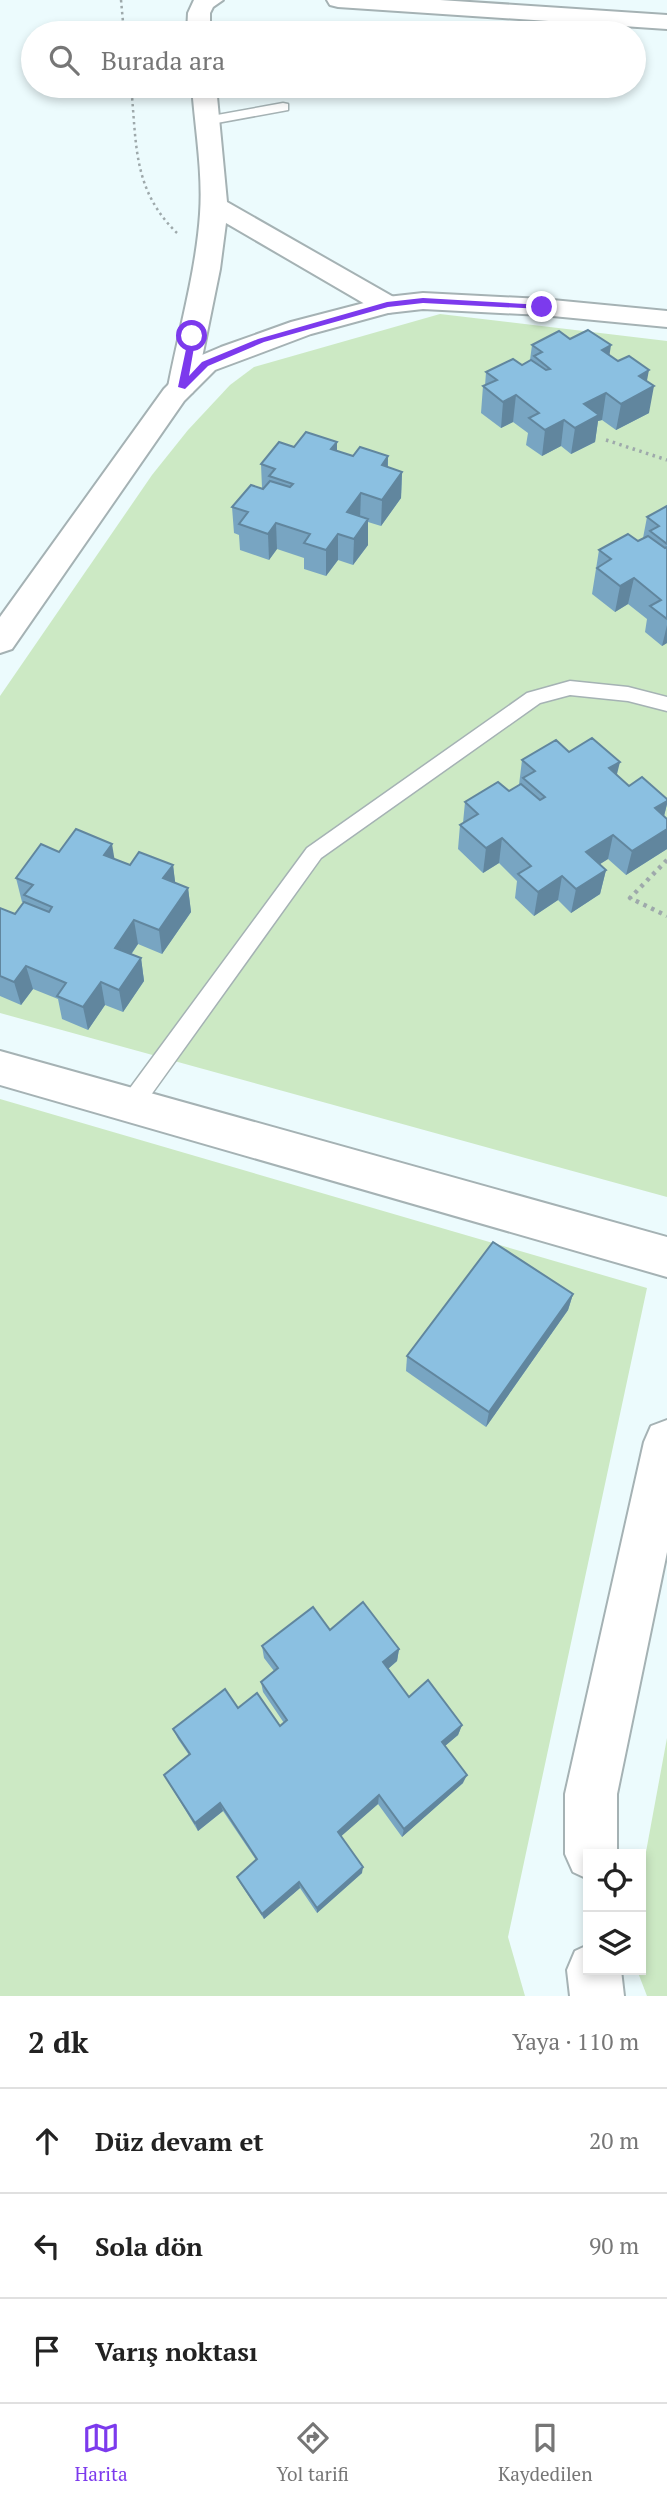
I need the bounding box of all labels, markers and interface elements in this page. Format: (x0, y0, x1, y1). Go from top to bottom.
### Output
search box (21, 21, 646, 98)
icon: search (45, 41, 83, 79)
text: Burada ara (101, 43, 225, 77)
route end (526, 291, 557, 322)
route start (176, 320, 207, 351)
map controls (583, 1849, 646, 1975)
button: locate (583, 1849, 646, 1912)
button: layers (583, 1912, 646, 1975)
text: 2 dk (28, 2022, 89, 2062)
text: Yaya · 110 m (512, 2026, 639, 2057)
icon: ahead (28, 2122, 66, 2160)
text: Düz devam et (95, 2124, 264, 2158)
text: 20 m (589, 2125, 639, 2156)
icon: left (28, 2227, 66, 2265)
text: Sola dön (95, 2229, 203, 2263)
text: 90 m (589, 2230, 639, 2261)
icon: arrive (28, 2332, 66, 2370)
text: Varış noktası (95, 2334, 258, 2368)
tab: Harita (75, 2419, 128, 2486)
tab: Yol tarifi (277, 2419, 349, 2486)
tab: Kaydedilen (498, 2419, 592, 2486)

